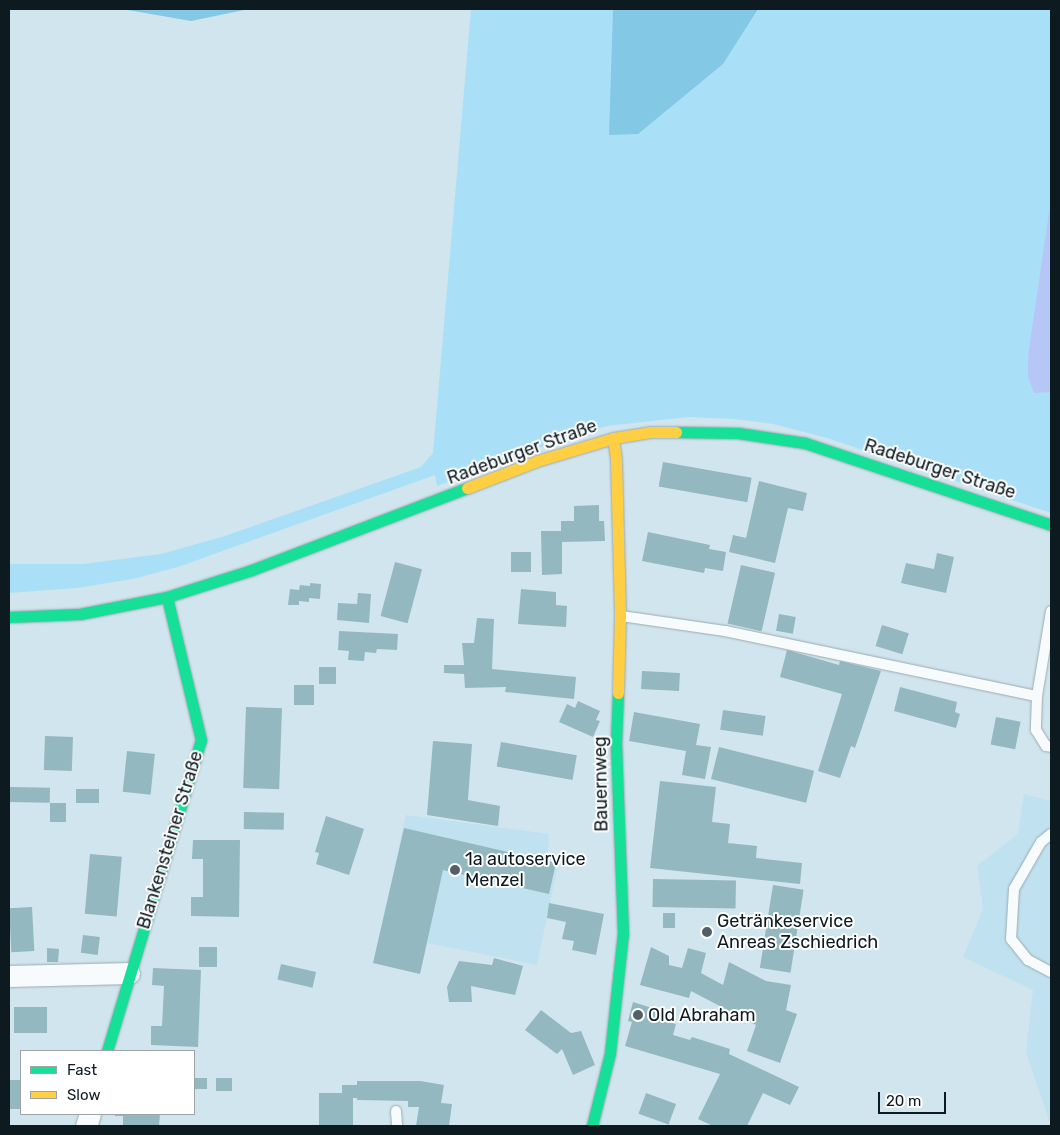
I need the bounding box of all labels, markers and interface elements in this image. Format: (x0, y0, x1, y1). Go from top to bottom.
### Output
street label: Radeburger Straße (444, 415, 600, 489)
street label: Radeburger Straße (861, 434, 1019, 504)
street label: Bauernweg (589, 736, 613, 832)
street label: Blankensteiner Straße (133, 748, 207, 932)
place label: 1a autoservice Menzel (465, 849, 586, 892)
marker: 1a autoservice Menzel (449, 864, 461, 876)
place label: Getränkeservice Anreas Zschiedrich (717, 911, 878, 954)
marker: Getränkeservice Anreas Zschiedrich (701, 926, 713, 938)
place label: Old Abraham (648, 1004, 756, 1026)
marker: Old Abraham (632, 1009, 644, 1021)
legend (20, 1050, 195, 1115)
text: Fast (67, 1061, 97, 1079)
scale bar (880, 1082, 948, 1114)
text: Slow (67, 1086, 100, 1104)
text: 20 m (886, 1092, 921, 1110)

